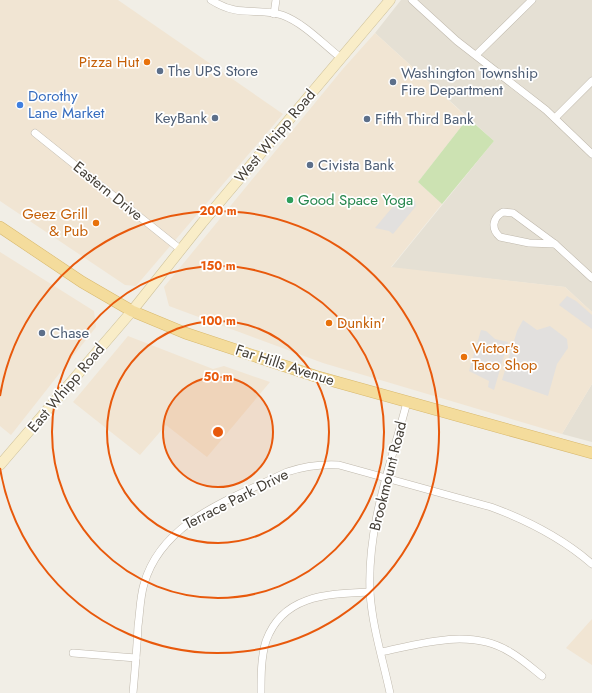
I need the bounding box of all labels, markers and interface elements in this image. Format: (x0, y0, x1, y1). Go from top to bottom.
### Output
place label: Pizza Hut (79, 51, 139, 73)
marker: Pizza Hut (142, 57, 152, 67)
place label: The UPS Store (168, 60, 258, 82)
place label: Washington Township Fire Department (401, 62, 538, 101)
marker: The UPS Store (155, 66, 165, 76)
marker: Washington Township Fire Department (388, 77, 398, 87)
street label: West Whipp Road (229, 84, 321, 188)
place label: Dorothy Lane Market (28, 85, 105, 124)
marker: Dorothy Lane Market (15, 100, 25, 110)
place label: KeyBank (155, 107, 207, 129)
place label: Fifth Third Bank (375, 108, 474, 130)
marker: KeyBank (210, 113, 220, 123)
marker: Fifth Third Bank (362, 114, 372, 124)
place label: Civista Bank (318, 154, 394, 176)
street label: Eastern Drive (69, 156, 148, 226)
marker: Civista Bank (305, 160, 315, 170)
place label: Good Space Yoga (298, 189, 413, 211)
marker: Good Space Yoga (285, 195, 295, 205)
text: 200 m (199, 202, 237, 220)
place label: Geez Grill & Pub (22, 203, 88, 242)
marker: Geez Grill & Pub (91, 218, 101, 228)
text: 150 m (200, 257, 236, 275)
text: 100 m (200, 312, 236, 330)
place label: Dunkin' (337, 312, 385, 334)
marker: Dunkin' (324, 318, 334, 328)
place label: Chase (50, 322, 89, 344)
marker: Chase (37, 328, 47, 338)
place label: Victor's Taco Shop (472, 337, 538, 376)
street label: East Whipp Road (22, 339, 110, 437)
street label: Far Hills Avenue (233, 339, 337, 391)
marker: Victor's Taco Shop (459, 352, 469, 362)
text: 50 m (203, 368, 233, 386)
street label: Brookmount Road (364, 419, 412, 533)
centre of rings (211, 425, 225, 439)
street label: Terrace Park Drive (180, 463, 292, 535)

